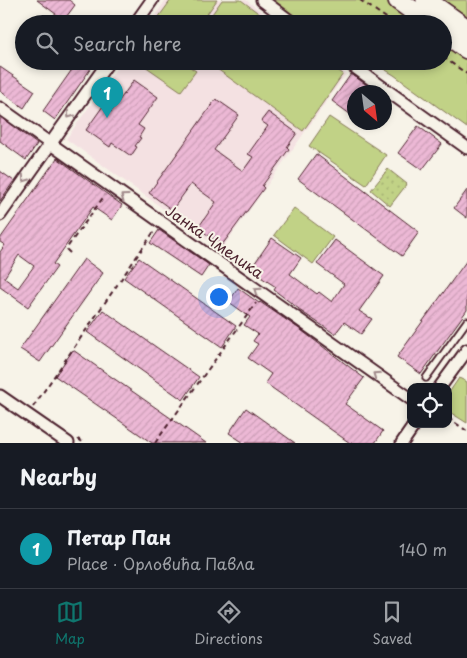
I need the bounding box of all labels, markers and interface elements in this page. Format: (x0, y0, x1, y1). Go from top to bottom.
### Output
search box (15, 15, 452, 70)
icon: search (33, 29, 61, 57)
text: Search here (73, 29, 182, 57)
pin: 1 (91, 77, 123, 118)
north arrow (347, 85, 392, 130)
one-way arrow (67, 109, 76, 119)
one-way arrow (22, 173, 31, 183)
one-way arrow (120, 194, 130, 203)
street label: Јанка Чмелика (161, 198, 269, 284)
your location (206, 284, 232, 310)
one-way arrow (253, 288, 263, 297)
one-way arrow (372, 372, 382, 381)
map controls (407, 383, 452, 428)
button: locate (407, 383, 452, 428)
text: Nearby (20, 460, 97, 492)
text: Петар Пан (67, 523, 171, 551)
text: 1 (32, 537, 40, 561)
text: 140 m (399, 537, 447, 561)
text: Place · Орловића Павла (67, 551, 254, 575)
tab: Map (55, 598, 85, 649)
tab: Directions (195, 598, 263, 649)
tab: Saved (372, 598, 412, 649)

